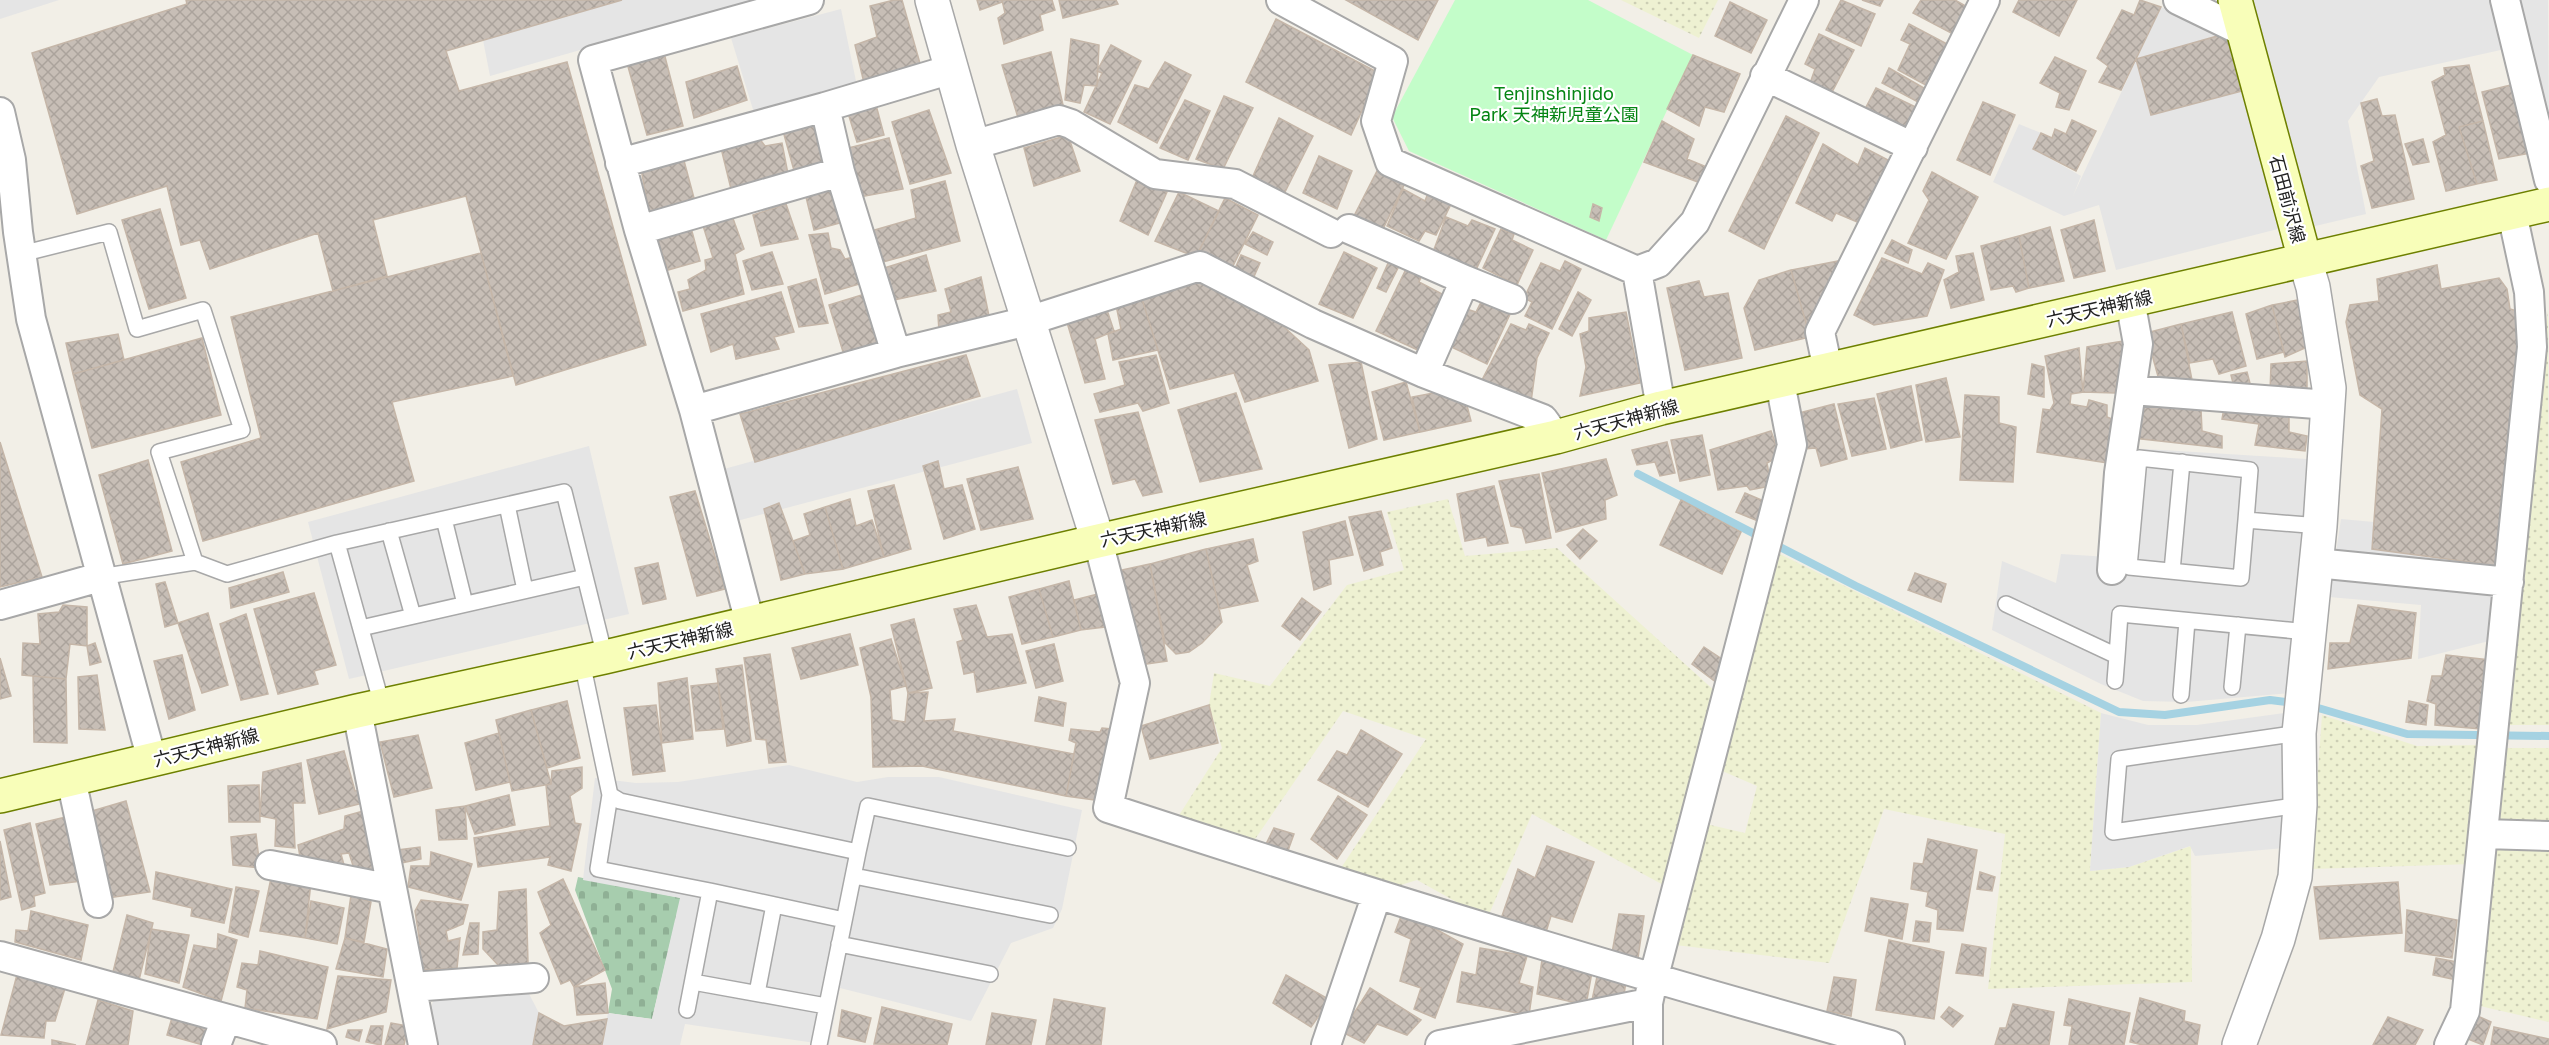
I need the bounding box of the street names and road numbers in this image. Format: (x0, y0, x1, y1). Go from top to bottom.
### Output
street label: 石田前沢線 (2266, 153, 2310, 245)
street label: 六天天神新線 (2044, 285, 2154, 331)
street label: 六天天神新線 (1571, 394, 1681, 444)
street label: 六天天神新線 (1098, 507, 1208, 551)
street label: 六天天神新線 (625, 617, 735, 663)
street label: 六天天神新線 (151, 723, 261, 771)

